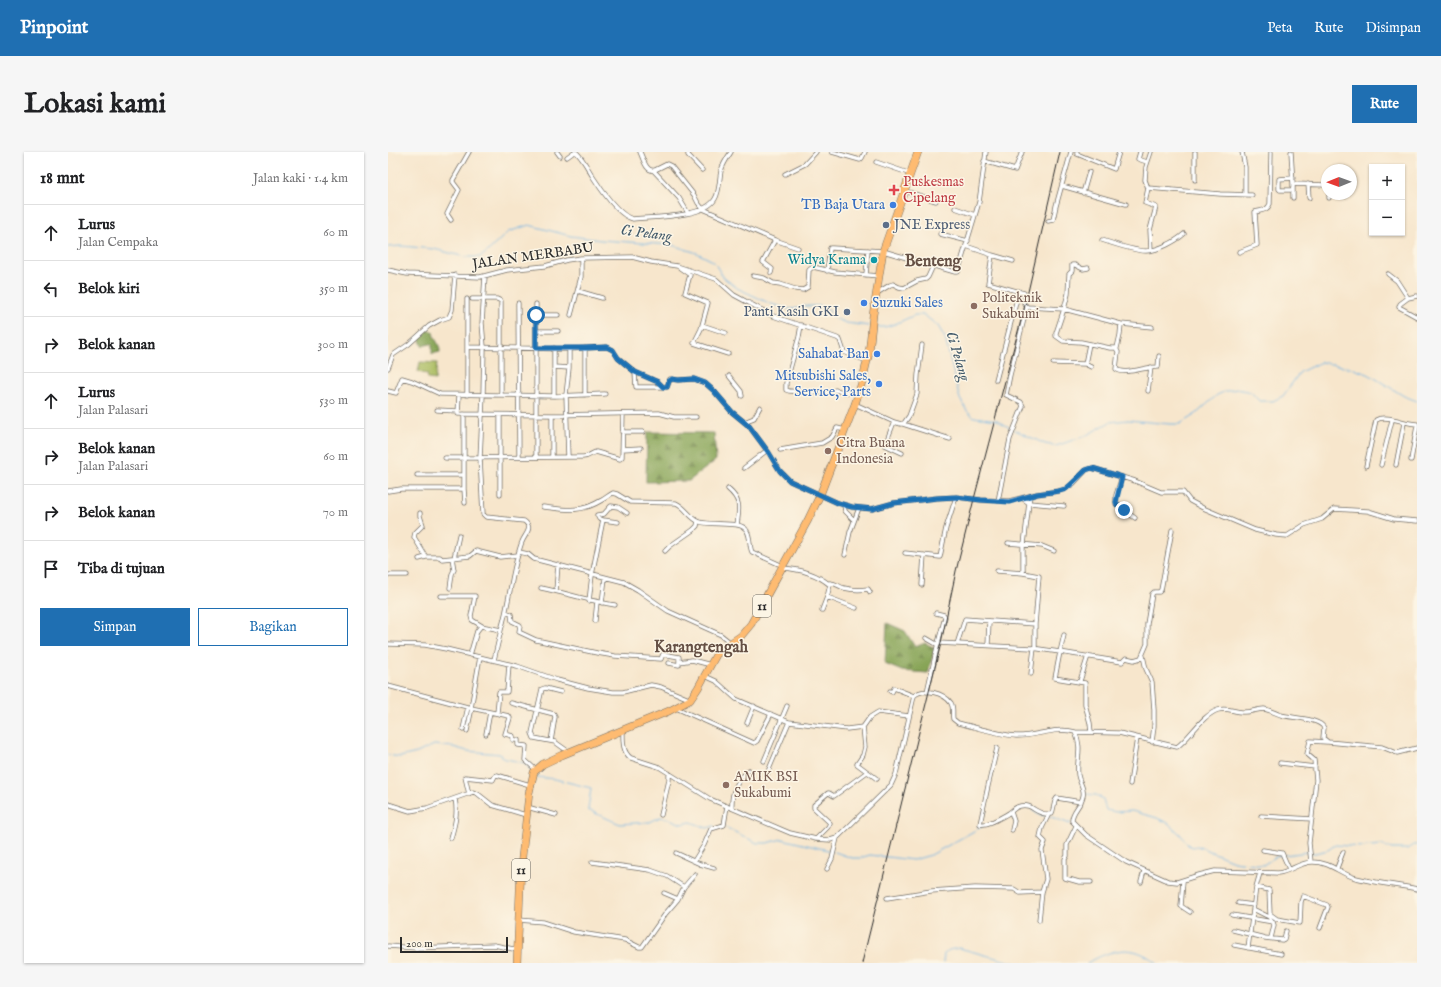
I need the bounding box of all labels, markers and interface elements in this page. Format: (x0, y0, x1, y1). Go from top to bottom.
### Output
text: Pinpoint (20, 16, 88, 40)
text: Peta (1267, 19, 1292, 37)
text: Rute (1314, 19, 1343, 37)
text: Disimpan (1365, 19, 1421, 37)
button: Rute (1352, 85, 1417, 123)
text: Lokasi kami (24, 87, 166, 122)
north arrow (1321, 164, 1357, 200)
map controls (1369, 164, 1405, 236)
button: + (1369, 164, 1405, 200)
text: 18 mnt (40, 168, 85, 189)
text: Jalan kaki · 1.4 km (253, 170, 348, 187)
place label: Puskesmas Cipelang (903, 173, 964, 207)
marker: Puskesmas Cipelang (888, 184, 900, 196)
place label: TB Baja Utara (801, 196, 886, 214)
marker: TB Baja Utara (888, 200, 898, 210)
button: − (1369, 200, 1405, 236)
text: Lurus (78, 215, 115, 234)
place label: JNE Express (892, 216, 970, 234)
water label: Ci Pelang (619, 220, 674, 247)
marker: JNE Express (881, 220, 891, 230)
icon: ahead (40, 222, 62, 244)
text: 60 m (323, 224, 348, 241)
text: Jalan Cempaka (78, 234, 158, 251)
street label: JALAN MERBABU (469, 239, 595, 274)
place label: Widya Krama (788, 251, 867, 269)
district label: Benteng (905, 252, 963, 272)
marker: Widya Krama (869, 255, 879, 265)
icon: left (40, 278, 62, 300)
text: Belok kiri (78, 279, 140, 298)
text: 350 m (319, 280, 348, 297)
place label: Politeknik Sukabumi (982, 289, 1043, 323)
place label: Suzuki Sales (872, 294, 943, 312)
marker: Suzuki Sales (859, 298, 869, 308)
marker: Politeknik Sukabumi (969, 301, 979, 311)
place label: Panti Kasih GKI (743, 303, 839, 321)
route start (527, 306, 545, 324)
marker: Panti Kasih GKI (842, 307, 852, 317)
water label: Ci Pelang (941, 329, 975, 385)
icon: right (40, 334, 62, 356)
text: Belok kanan (78, 335, 155, 354)
text: 300 m (317, 336, 348, 353)
place label: Sahabat Ban (798, 345, 870, 363)
marker: Sahabat Ban (872, 349, 882, 359)
place label: Mitsubishi Sales, Service, Parts (775, 367, 871, 401)
marker: Mitsubishi Sales, Service, Parts (874, 379, 884, 389)
text: Lurus (78, 383, 115, 402)
icon: ahead (40, 390, 62, 412)
text: 530 m (319, 392, 348, 409)
text: Jalan Palasari (78, 402, 148, 419)
place label: Citra Buana Indonesia (836, 434, 906, 468)
text: Belok kanan (78, 439, 155, 458)
icon: right (40, 446, 62, 468)
marker: Citra Buana Indonesia (823, 446, 833, 456)
text: 60 m (323, 448, 348, 465)
text: Jalan Palasari (78, 458, 148, 475)
route end (1115, 501, 1133, 519)
icon: right (40, 502, 62, 524)
text: Belok kanan (78, 503, 155, 522)
text: 70 m (323, 504, 348, 521)
icon: arrive (40, 558, 62, 580)
text: Tiba di tujuan (78, 559, 165, 578)
road number: 11 (753, 595, 771, 617)
button: Simpan (40, 608, 190, 646)
button: Bagikan (198, 608, 348, 646)
district label: Karangtengah (654, 638, 748, 658)
place label: AMIK BSI Sukabumi (733, 768, 798, 802)
marker: AMIK BSI Sukabumi (721, 780, 731, 790)
road number: 11 (512, 859, 530, 881)
scale bar (400, 935, 508, 954)
text: 200 m (406, 937, 433, 951)

